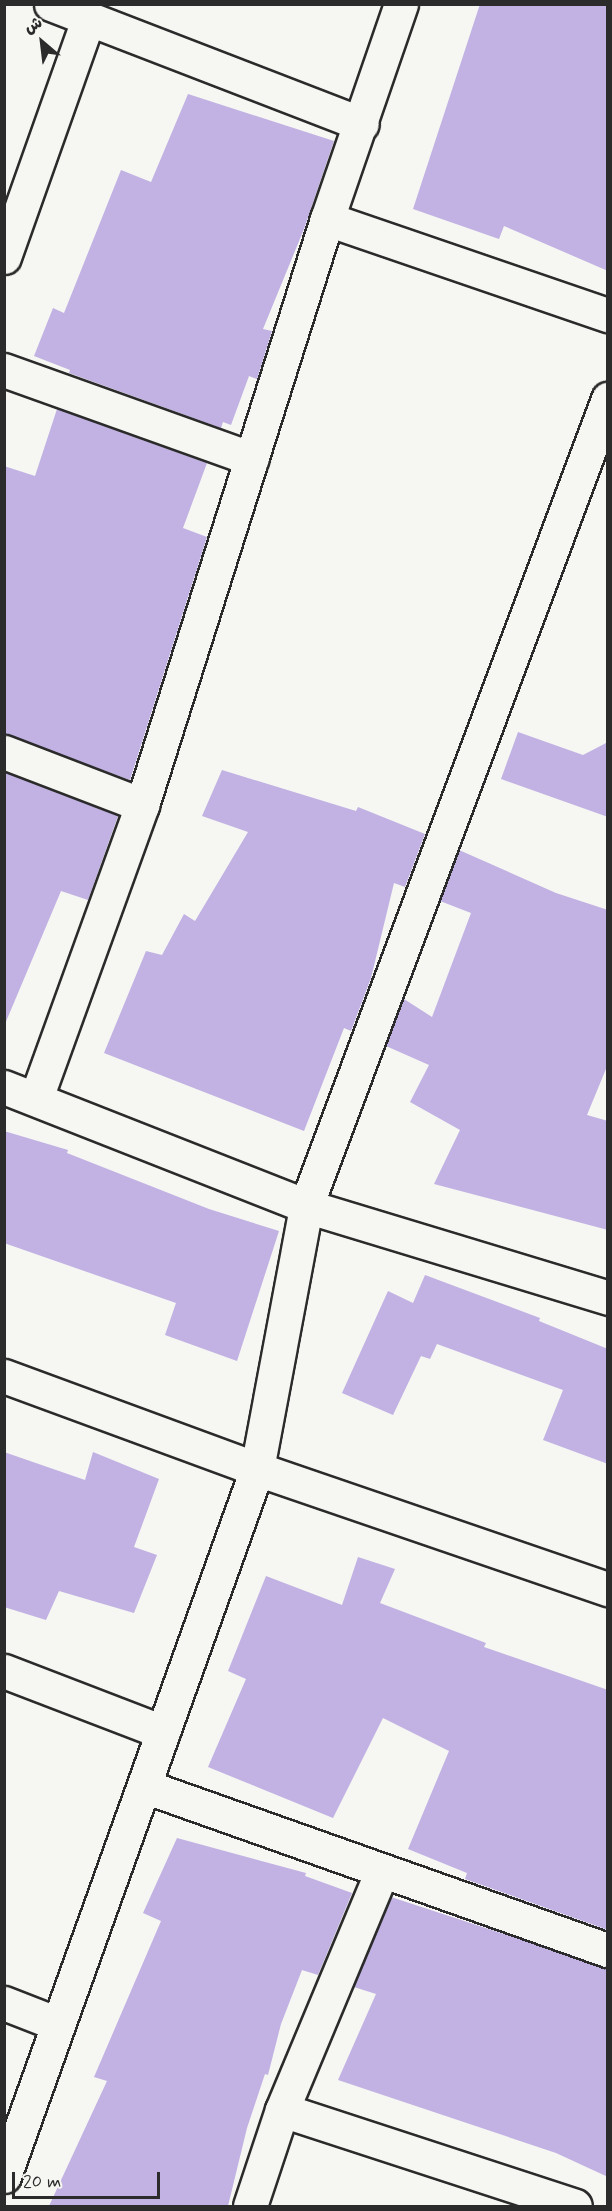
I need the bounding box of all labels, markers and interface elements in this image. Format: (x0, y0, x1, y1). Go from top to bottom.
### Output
north arrow (12, 12, 72, 72)
text: ش (21, 12, 46, 39)
scale bar (15, 2160, 164, 2198)
text: 20 m (23, 2170, 61, 2194)

